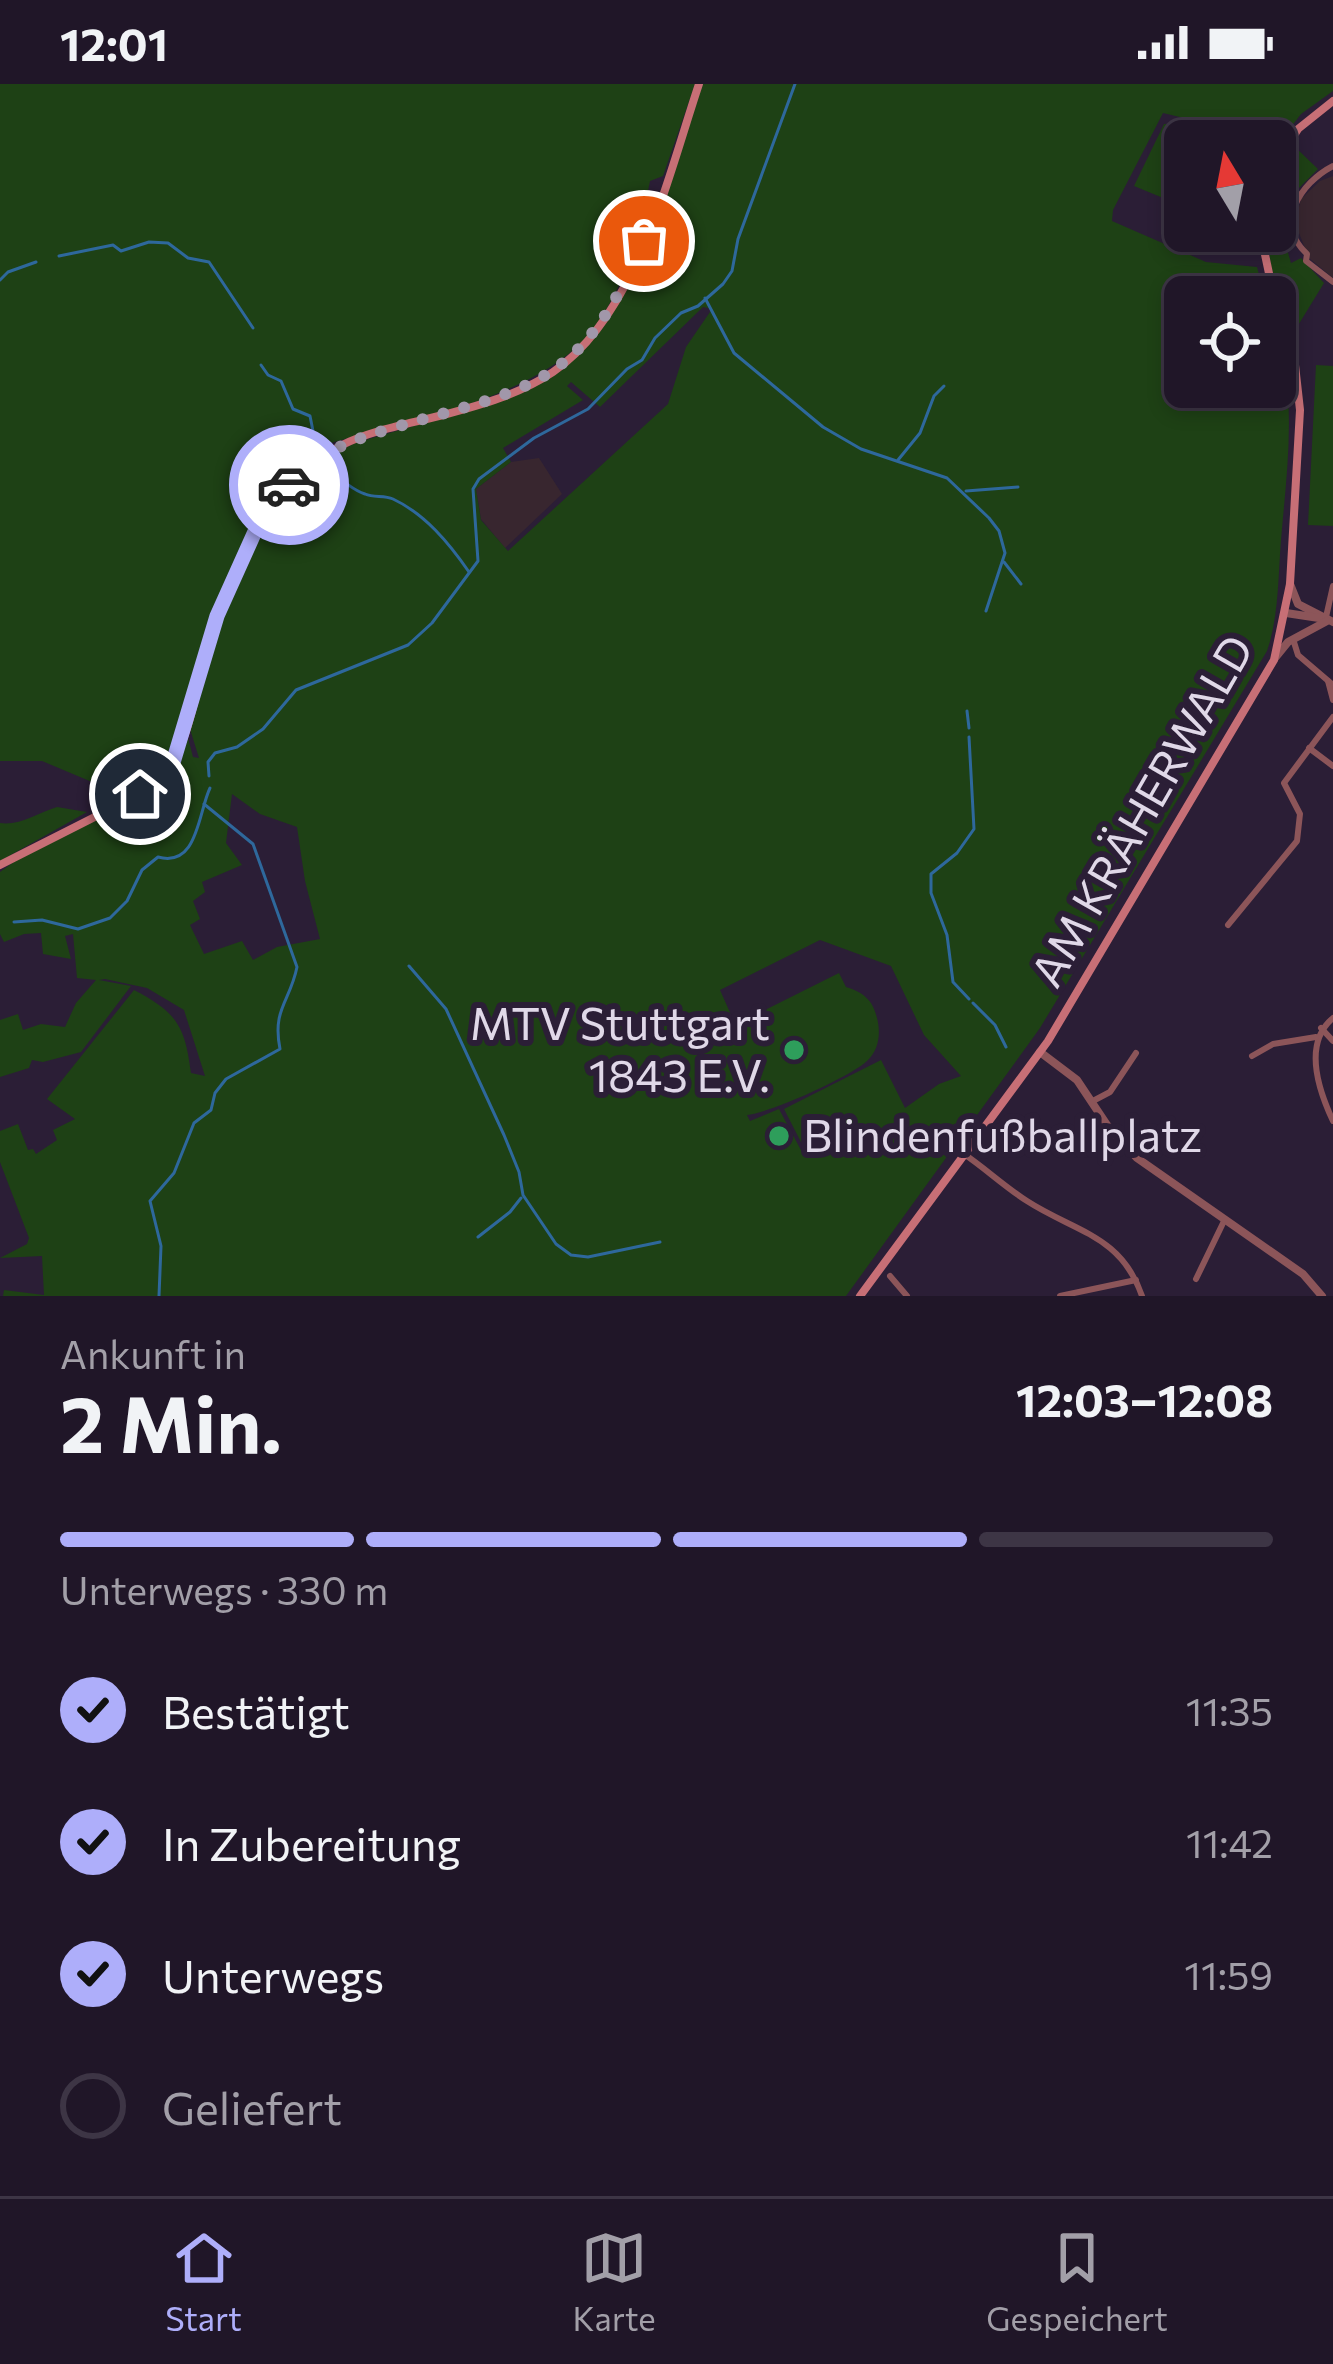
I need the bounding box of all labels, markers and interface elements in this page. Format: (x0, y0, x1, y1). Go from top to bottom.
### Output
text: 12:01 (60, 15, 168, 70)
north arrow (1164, 120, 1296, 252)
map controls (1164, 120, 1296, 408)
pin (593, 190, 695, 292)
icon: bag (611, 208, 677, 274)
button: locate (1164, 276, 1296, 408)
courier (229, 425, 349, 545)
icon: car (256, 452, 322, 518)
street label: AM KRÄHERWALD (1017, 624, 1263, 995)
pin (89, 743, 191, 845)
icon: home (107, 761, 173, 827)
place label: MTV Stuttgart 1843 E.V. (470, 994, 770, 1101)
marker: MTV Stuttgart 1843 E.V. (781, 1037, 807, 1063)
place label: Blindenfußballplatz (803, 1106, 1202, 1161)
marker: Blindenfußballplatz (766, 1123, 792, 1149)
text: Ankunft in (60, 1329, 246, 1377)
text: 12:03–12:08 (1016, 1371, 1273, 1426)
text: 2 Min. (60, 1374, 282, 1469)
text: Unterwegs · 330 m (60, 1565, 388, 1613)
icon: check (60, 1677, 126, 1743)
text: Bestätigt (162, 1683, 350, 1738)
text: 11:35 (1186, 1686, 1273, 1734)
icon: check (60, 1809, 126, 1875)
text: In Zubereitung (162, 1815, 461, 1870)
text: 11:42 (1186, 1818, 1273, 1866)
icon: check (60, 1941, 126, 2007)
text: Unterwegs (162, 1947, 384, 2002)
text: 11:59 (1184, 1950, 1273, 1998)
text: Geliefert (162, 2079, 342, 2134)
tab: Start (165, 2225, 242, 2338)
tab: Karte (572, 2225, 656, 2338)
tab: Gespeichert (986, 2225, 1168, 2338)

